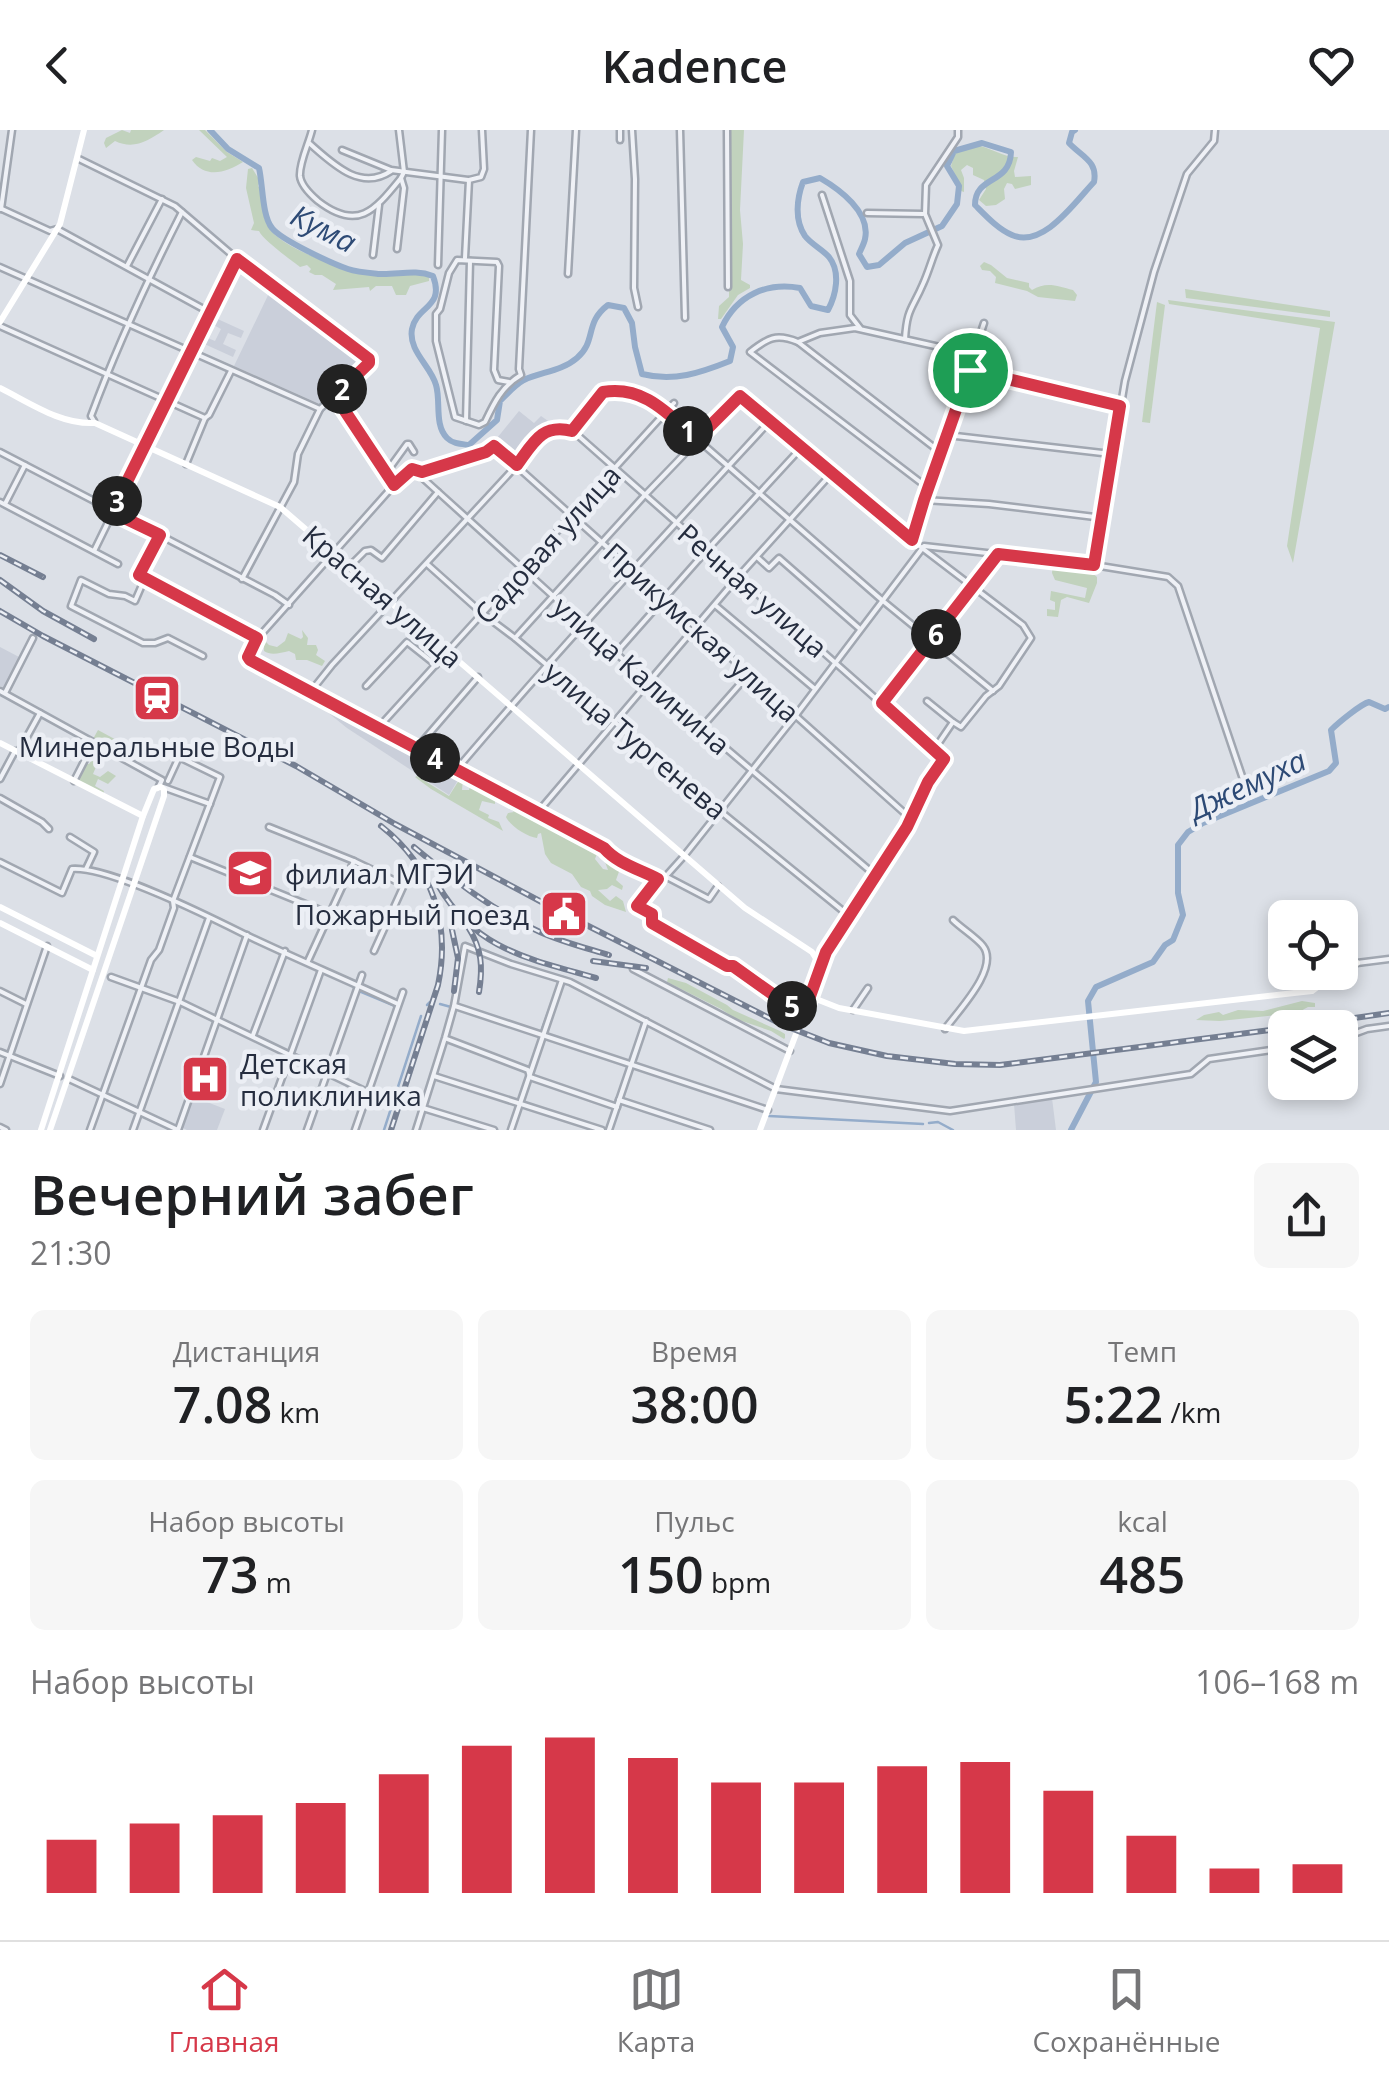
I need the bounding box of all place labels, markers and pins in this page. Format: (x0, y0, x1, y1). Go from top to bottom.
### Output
pin (928, 328, 1013, 413)
pin: 2 (317, 364, 367, 414)
pin: 1 (663, 406, 713, 456)
pin: 3 (92, 476, 142, 526)
pin: 6 (911, 609, 961, 659)
station icon: Минеральные Воды (131, 672, 183, 724)
place label: Минеральные Воды (19, 727, 295, 765)
pin: 4 (410, 733, 460, 783)
school or university icon: филиал МГЭИ (224, 847, 276, 899)
place label: филиал МГЭИ (285, 854, 474, 892)
public building icon: Пожарный поезд (538, 888, 590, 940)
place label: Пожарный поезд (295, 895, 529, 933)
pin: 5 (767, 981, 817, 1031)
place label: Детская поликлиника (240, 1044, 422, 1114)
hospital icon: Детская поликлиника (179, 1053, 231, 1105)

